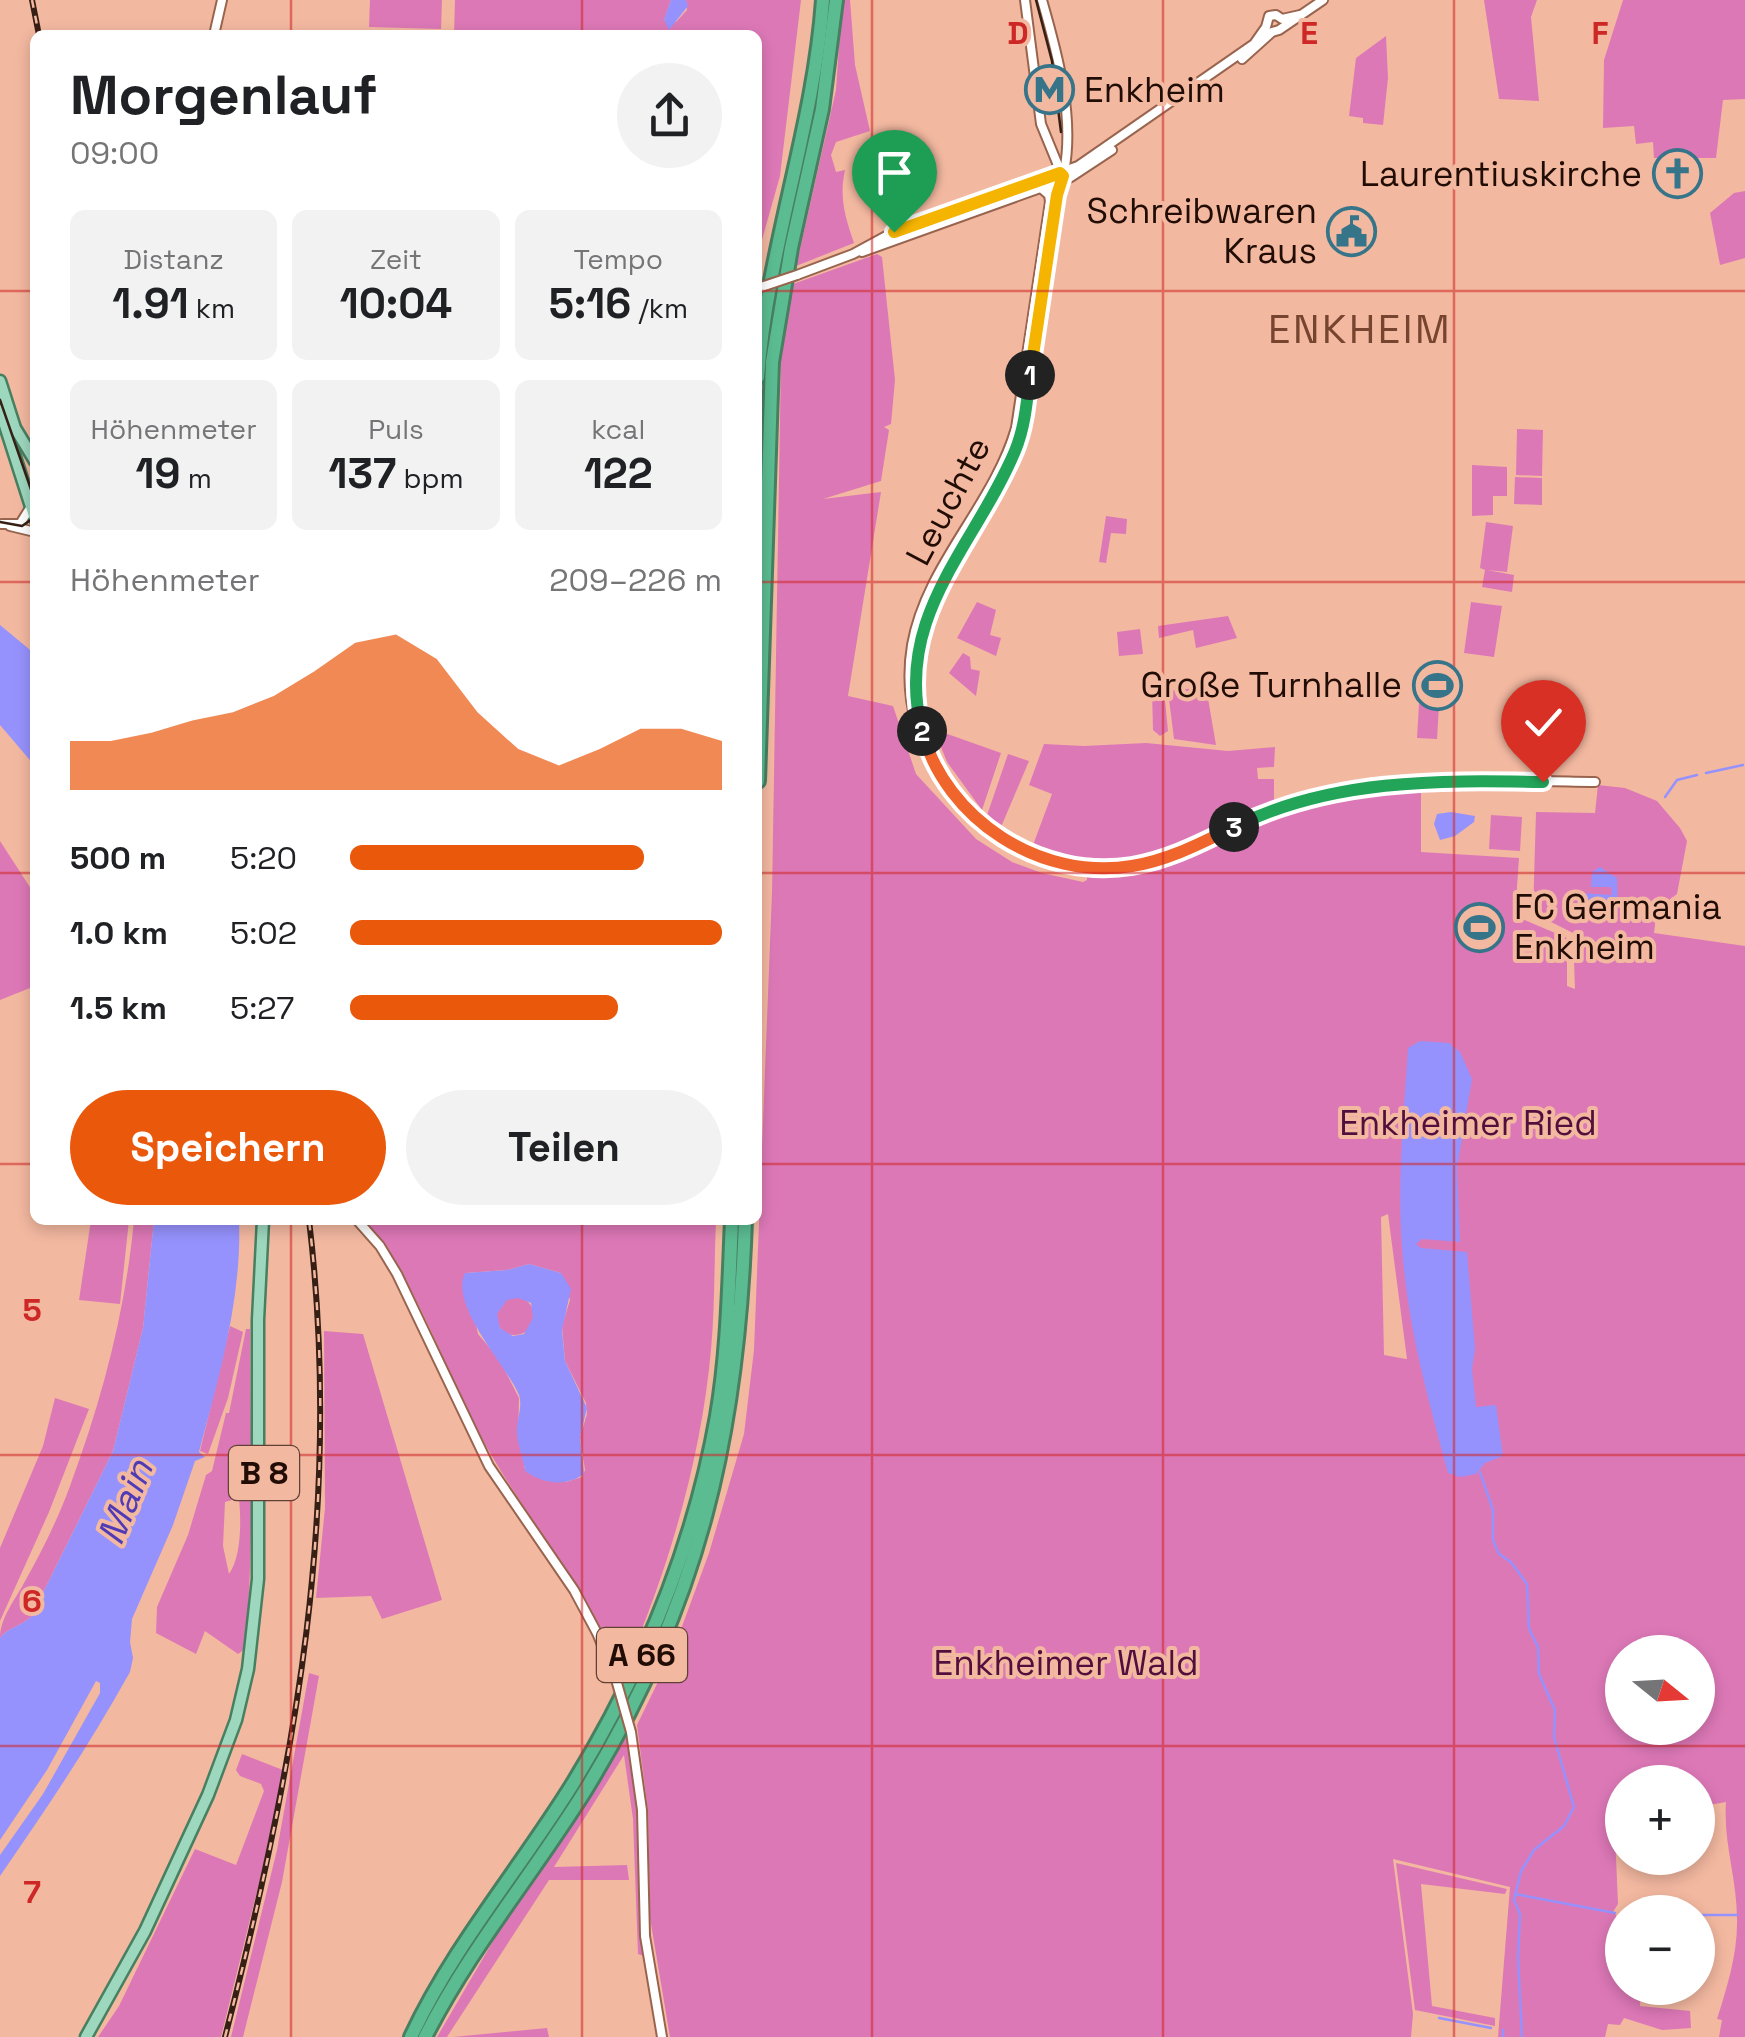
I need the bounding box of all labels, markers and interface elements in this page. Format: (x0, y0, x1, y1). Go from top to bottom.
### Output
text: D (1007, 13, 1029, 53)
text: E (1300, 13, 1318, 53)
text: F (1591, 13, 1609, 53)
text: Morgenlauf (70, 60, 377, 130)
button: share (617, 63, 722, 168)
metro station icon: Enkheim (1023, 64, 1075, 116)
place label: Enkheim (1084, 68, 1225, 112)
pin (852, 130, 937, 233)
text: 09:00 (70, 133, 159, 173)
icon: arrive (867, 145, 922, 200)
church icon: Laurentiuskirche (1651, 148, 1703, 200)
place label: Laurentiuskirche (1360, 152, 1642, 196)
place label: Schreibwaren Kraus (1087, 189, 1317, 273)
public building icon: Schreibwaren Kraus (1326, 205, 1378, 257)
text: Distanz (123, 241, 224, 277)
text: Zeit (370, 241, 422, 277)
text: Tempo (573, 241, 663, 277)
text: 1.91 (112, 277, 189, 330)
text: 10:04 (340, 277, 452, 330)
text: 5:16 (549, 277, 631, 330)
text: km (189, 290, 235, 326)
text: /km (631, 290, 688, 326)
district label: ENKHEIM (1268, 304, 1452, 355)
pin: 1 (1005, 350, 1055, 400)
text: 1 (1024, 357, 1036, 393)
text: Höhenmeter (91, 411, 257, 447)
text: Puls (368, 411, 424, 447)
text: kcal (591, 411, 645, 447)
street label: Leuchte (896, 429, 1000, 573)
text: 19 (136, 447, 181, 500)
text: 137 (328, 447, 396, 500)
text: 122 (584, 447, 653, 500)
text: m (181, 460, 212, 496)
text: bpm (396, 460, 464, 496)
text: Höhenmeter (70, 560, 260, 600)
text: 209–226 m (549, 560, 722, 600)
sports icon: Große Turnhalle (1411, 659, 1463, 711)
place label: Große Turnhalle (1141, 663, 1402, 707)
pin (1501, 680, 1586, 783)
icon: check (1516, 695, 1571, 750)
pin: 2 (897, 706, 947, 756)
text: 2 (914, 713, 930, 749)
pin: 3 (1209, 802, 1259, 852)
text: 3 (1225, 809, 1243, 845)
text: 500 m (70, 838, 166, 878)
text: 5:20 (230, 838, 297, 878)
place label: FC Germania Enkheim (1514, 885, 1722, 969)
sports icon: FC Germania Enkheim (1453, 901, 1505, 953)
text: 1.0 km (70, 913, 168, 953)
text: 5:02 (230, 913, 297, 953)
text: 1.5 km (70, 988, 167, 1028)
text: 5:27 (230, 988, 294, 1028)
button: Speichern (70, 1090, 386, 1205)
button: Teilen (406, 1090, 722, 1205)
park label: Enkheimer Ried (1339, 1101, 1597, 1145)
text: 5 (22, 1290, 42, 1330)
road number: B 8 (229, 1446, 299, 1500)
water label: Main (86, 1452, 164, 1551)
text: 6 (22, 1581, 42, 1621)
road number: A 66 (597, 1628, 687, 1682)
north arrow (1605, 1635, 1715, 1745)
map controls (1605, 1635, 1715, 2005)
park label: Enkheimer Wald (934, 1641, 1199, 1685)
button: + (1605, 1765, 1715, 1875)
text: 7 (23, 1872, 41, 1912)
button: − (1605, 1895, 1715, 2005)

